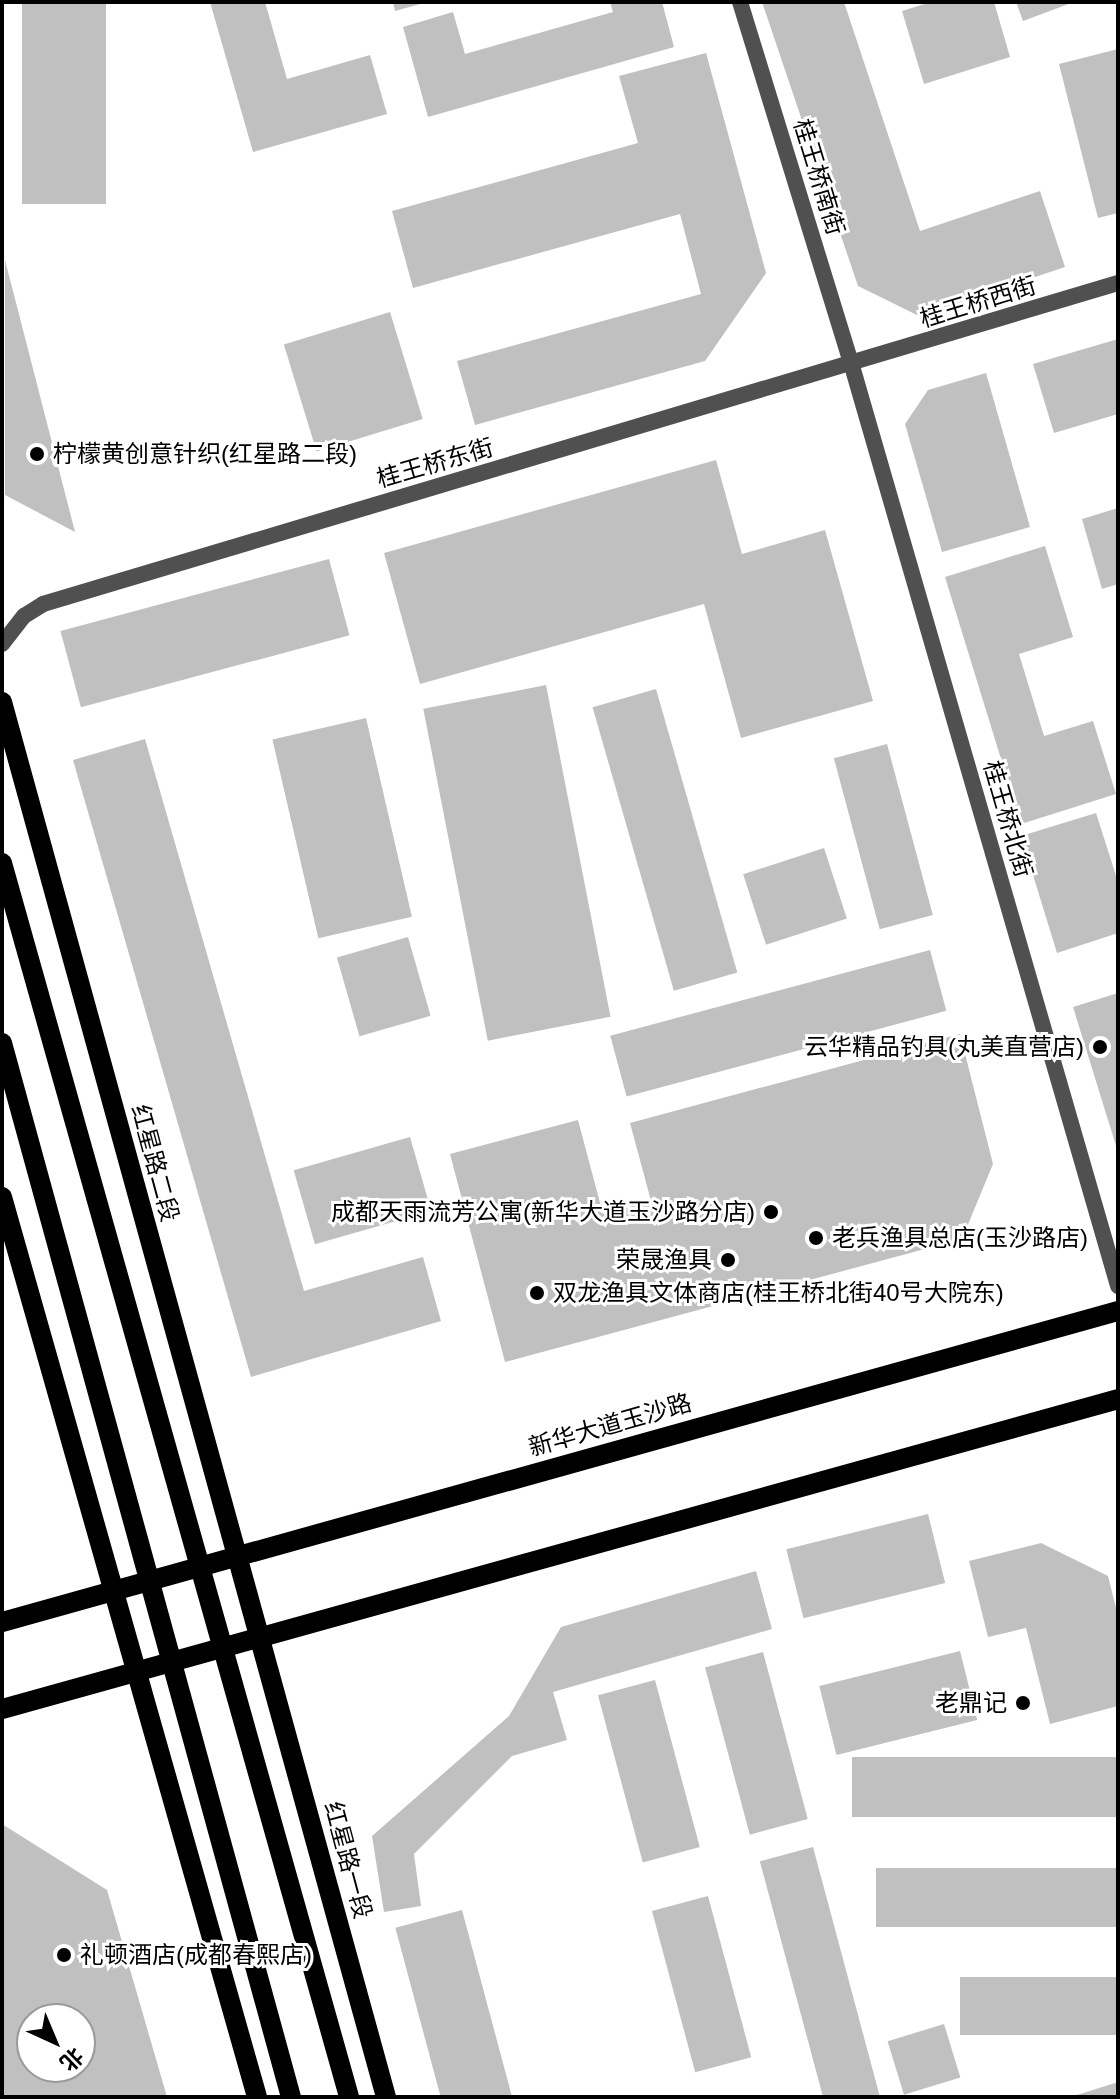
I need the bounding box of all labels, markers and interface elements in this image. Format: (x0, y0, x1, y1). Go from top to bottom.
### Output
street label: 桂王桥南街 (788, 115, 850, 239)
street label: 桂王桥西街 (916, 271, 1040, 333)
street label: 桂王桥东街 (373, 433, 497, 493)
place label: 柠檬黄创意针织(红星路二段) (53, 440, 357, 468)
marker: 柠檬黄创意针织(红星路二段) (28, 445, 46, 463)
street label: 桂王桥北街 (978, 757, 1038, 881)
place label: 云华精品钓具(丸美直营店) (804, 1033, 1084, 1061)
marker: 云华精品钓具(丸美直营店) (1091, 1038, 1109, 1056)
street label: 红星路二段 (126, 1101, 184, 1225)
place label: 成都天雨流芳公寓(新华大道玉沙路分店) (331, 1198, 755, 1226)
marker: 成都天雨流芳公寓(新华大道玉沙路分店) (762, 1203, 780, 1221)
place label: 老兵渔具总店(玉沙路店) (832, 1224, 1088, 1252)
marker: 老兵渔具总店(玉沙路店) (807, 1229, 825, 1247)
place label: 荣晟渔具 (616, 1246, 712, 1274)
marker: 荣晟渔具 (719, 1251, 737, 1269)
place label: 双龙渔具文体商店(桂王桥北街40号大院东) (553, 1279, 1004, 1307)
marker: 双龙渔具文体商店(桂王桥北街40号大院东) (528, 1284, 546, 1302)
street label: 新华大道玉沙路 (525, 1388, 695, 1462)
place label: 老鼎记 (935, 1689, 1007, 1717)
marker: 老鼎记 (1014, 1694, 1032, 1712)
street label: 红星路一段 (319, 1798, 377, 1922)
place label: 礼顿酒店(成都春熙店) (80, 1941, 312, 1969)
marker: 礼顿酒店(成都春熙店) (55, 1946, 73, 1964)
north arrow (16, 2003, 96, 2083)
text: 北 (55, 2043, 88, 2076)

